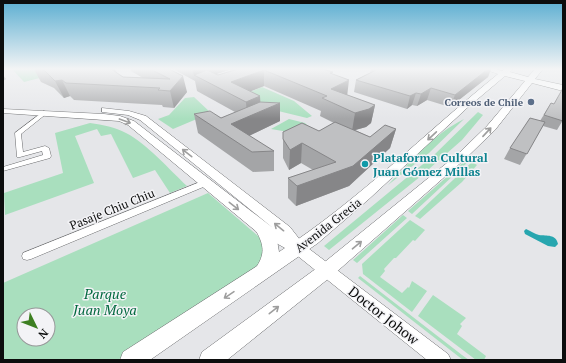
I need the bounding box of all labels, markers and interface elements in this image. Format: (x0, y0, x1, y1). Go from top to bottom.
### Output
place label: Correos de Chile (445, 96, 524, 109)
marker: Correos de Chile (526, 97, 536, 107)
one-way arrow (119, 118, 131, 126)
one-way arrow (482, 127, 491, 138)
one-way arrow (427, 131, 437, 140)
one-way arrow (181, 149, 192, 158)
place label: Plataforma Cultural Juan Gómez Millas (373, 150, 488, 179)
marker: Plataforma Cultural Juan Gómez Millas (360, 159, 370, 169)
street label: Pasaje Chiu Chiu (67, 185, 157, 233)
street label: Avenida Grecia (292, 195, 364, 255)
one-way arrow (228, 202, 239, 211)
one-way arrow (274, 223, 285, 231)
one-way arrow (351, 240, 362, 249)
street label: Doctor Johow (345, 282, 424, 349)
park label: Parque Juan Moya (72, 284, 137, 319)
one-way arrow (224, 291, 235, 299)
one-way arrow (269, 306, 280, 315)
north arrow (16, 307, 56, 347)
text: N (35, 326, 51, 342)

